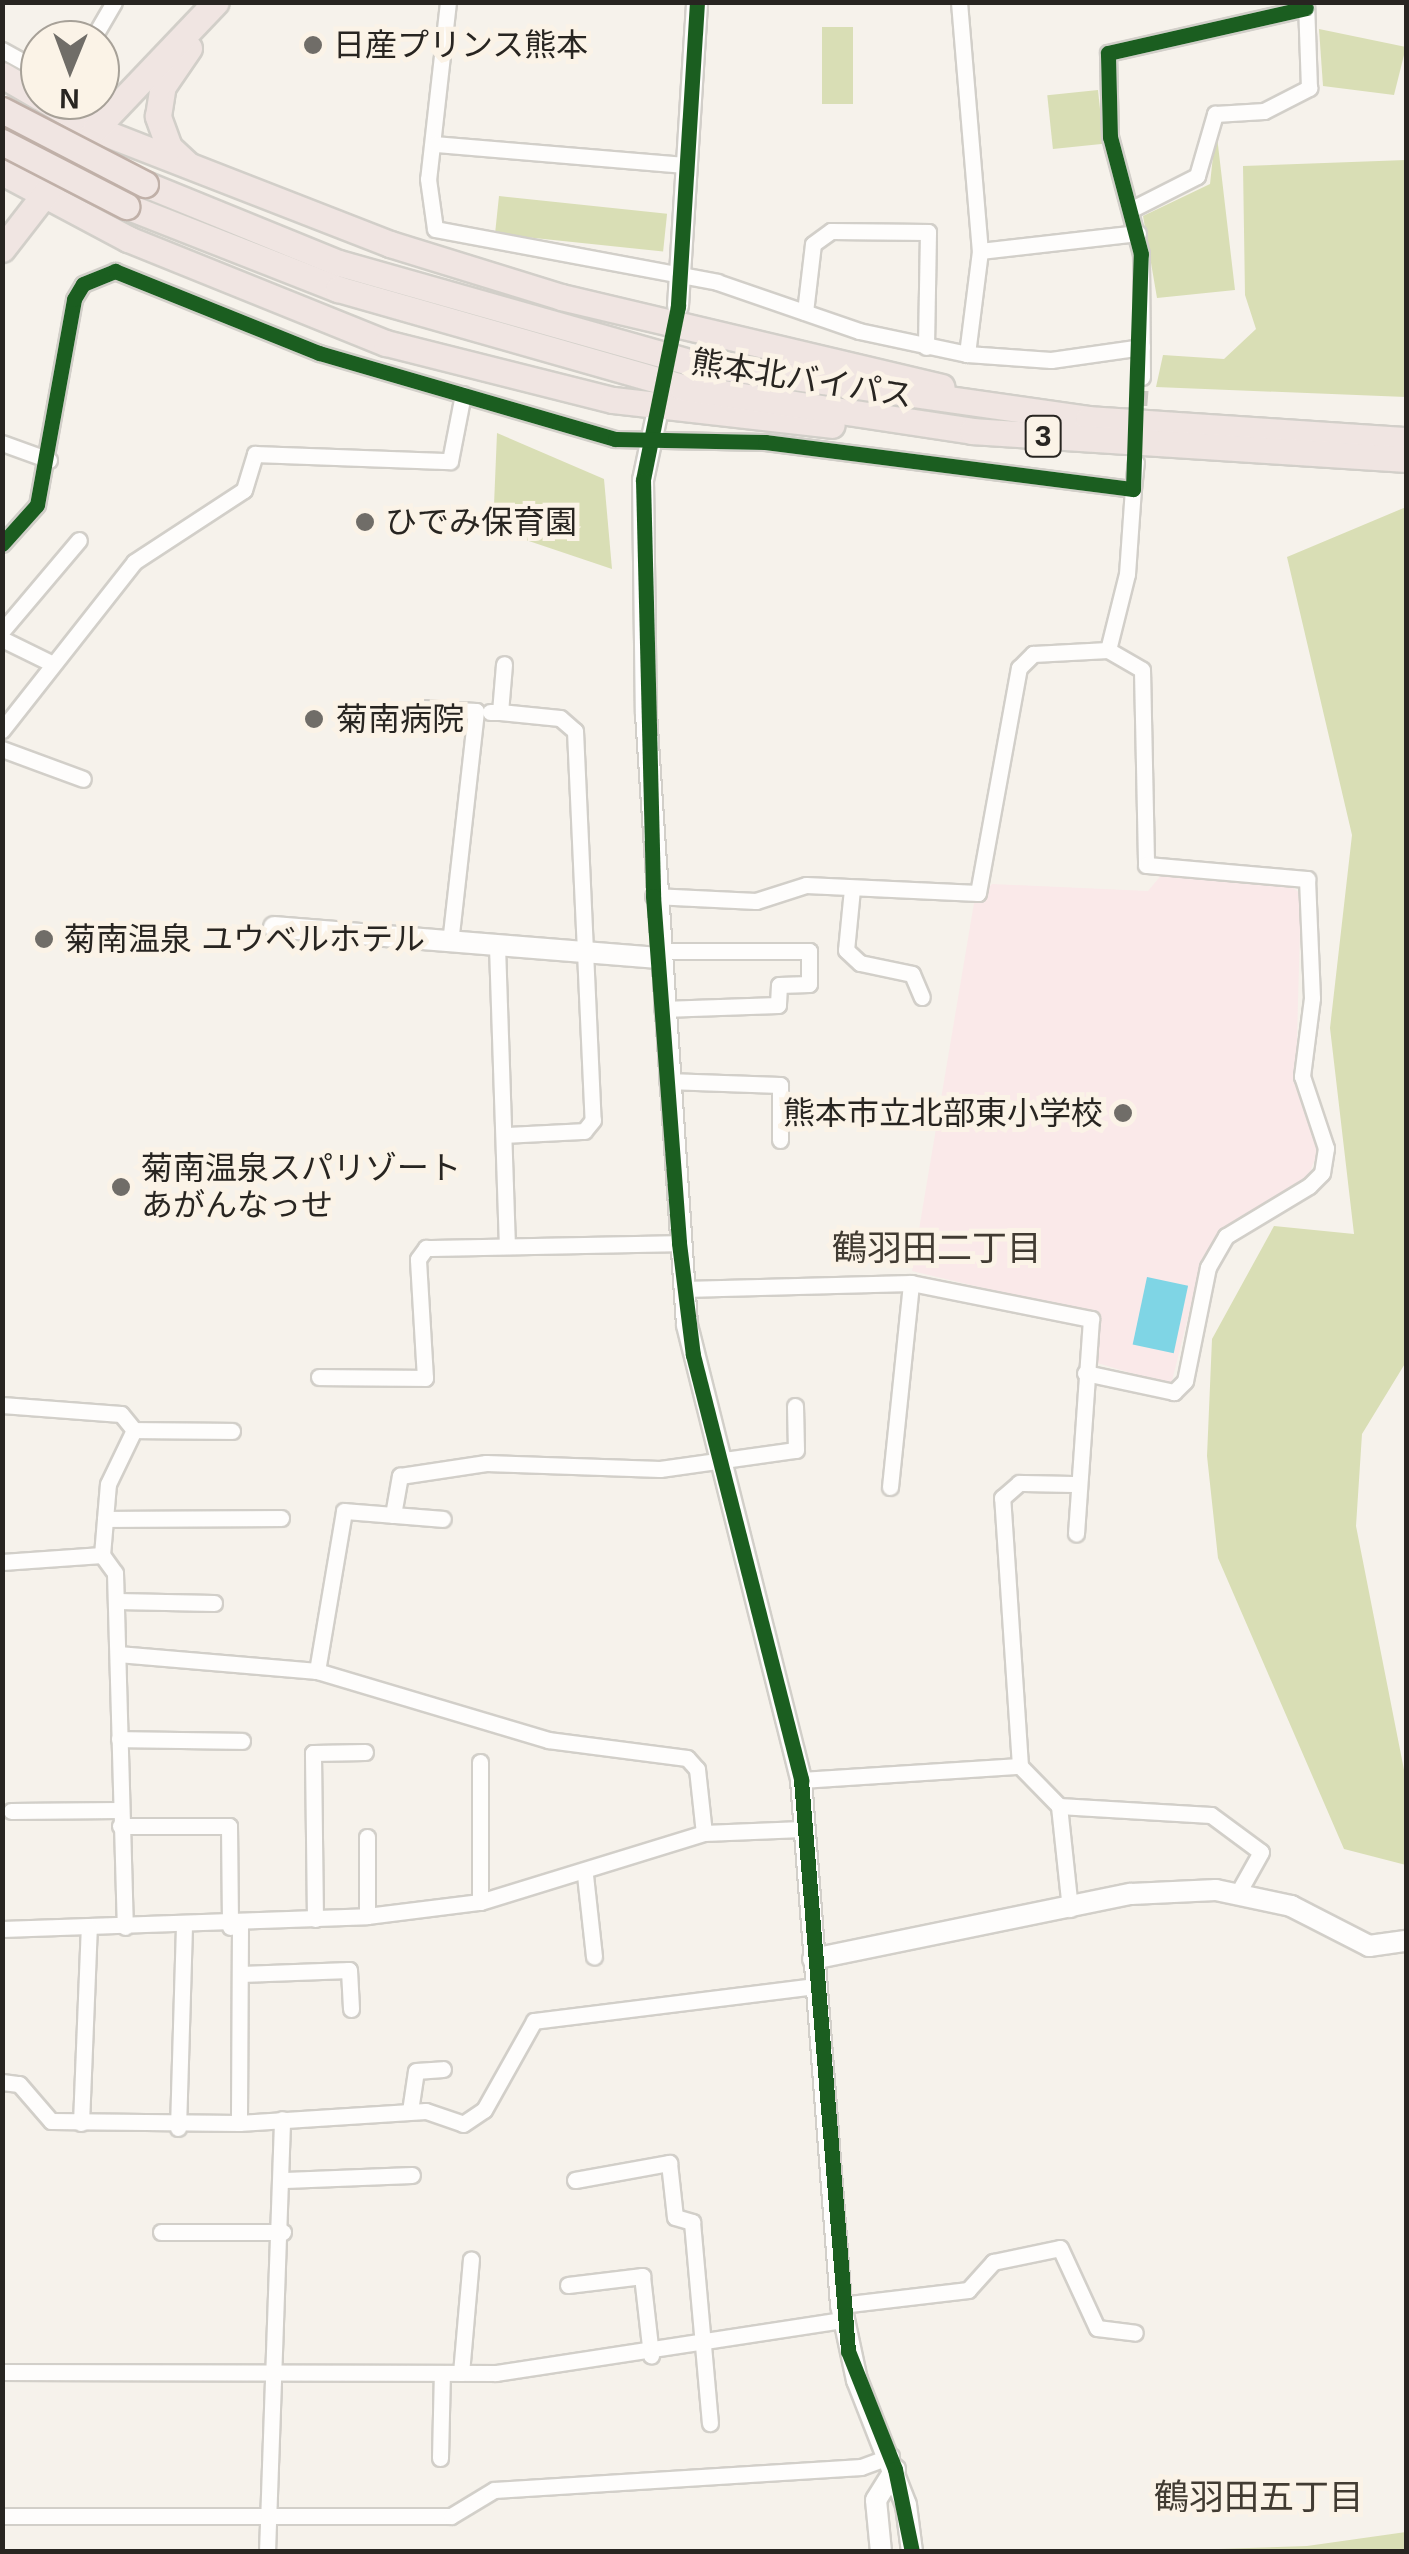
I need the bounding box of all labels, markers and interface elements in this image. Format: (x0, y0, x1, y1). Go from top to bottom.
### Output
north arrow (20, 20, 120, 120)
place label: 日産プリンス熊本 (333, 26, 589, 64)
marker: 日産プリンス熊本 (302, 34, 324, 56)
text: N (59, 83, 80, 114)
street label: 熊本北バイパス (688, 343, 916, 415)
road number: 3 (1023, 411, 1063, 461)
place label: ひでみ保育園 (385, 503, 577, 541)
marker: ひでみ保育園 (354, 511, 376, 533)
place label: 菊南病院 (336, 700, 464, 738)
marker: 菊南病院 (301, 706, 327, 732)
place label: 菊南温泉 ユウベルホテル (64, 920, 425, 958)
marker: 菊南温泉 ユウベルホテル (33, 928, 55, 950)
place label: 熊本市立北部東小学校 (783, 1094, 1103, 1132)
marker: 熊本市立北部東小学校 (1112, 1102, 1134, 1124)
place label: 菊南温泉スパリゾート あがんなっせ (141, 1150, 461, 1225)
marker: 菊南温泉スパリゾート あがんなっせ (110, 1176, 132, 1198)
district label: 鶴羽田二丁目 (832, 1227, 1042, 1269)
district label: 鶴羽田五丁目 (1154, 2476, 1364, 2518)

